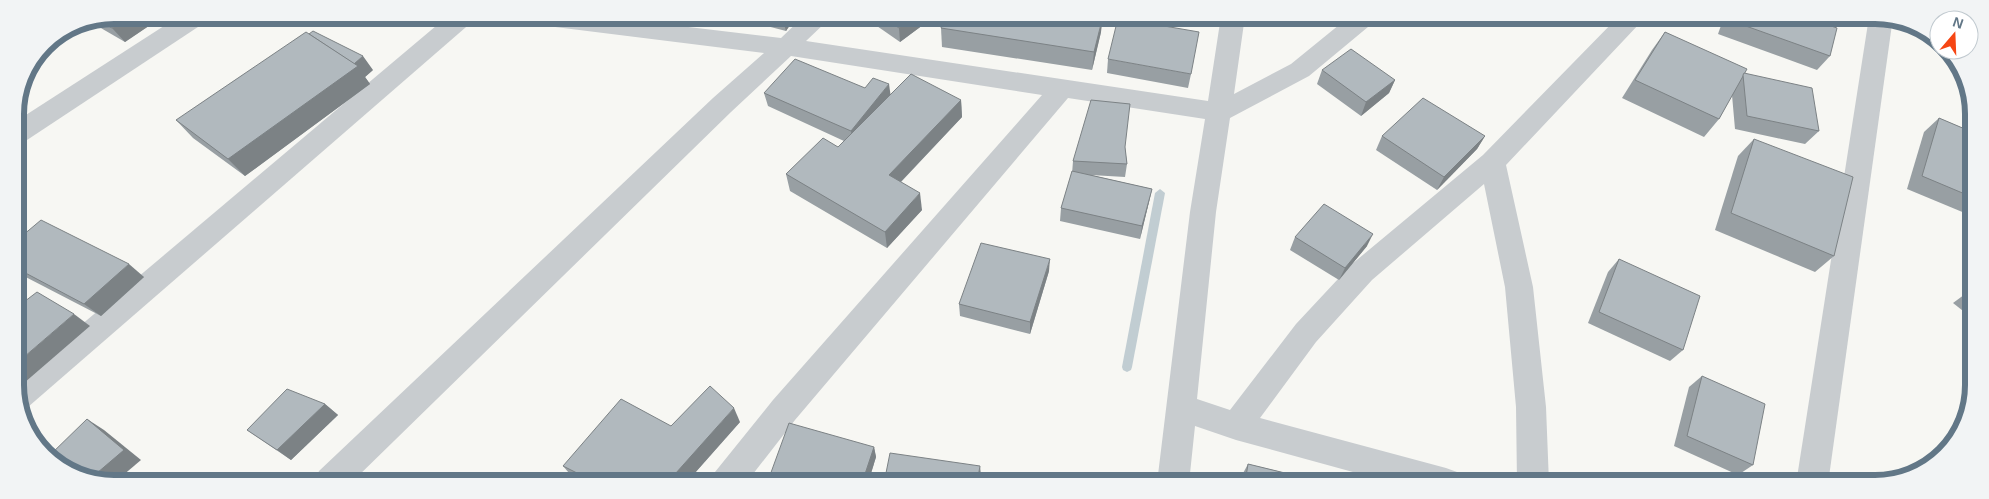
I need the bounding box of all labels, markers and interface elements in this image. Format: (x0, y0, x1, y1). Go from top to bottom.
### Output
north arrow (1929, 10, 1979, 60)
text: N (1951, 13, 1966, 32)

